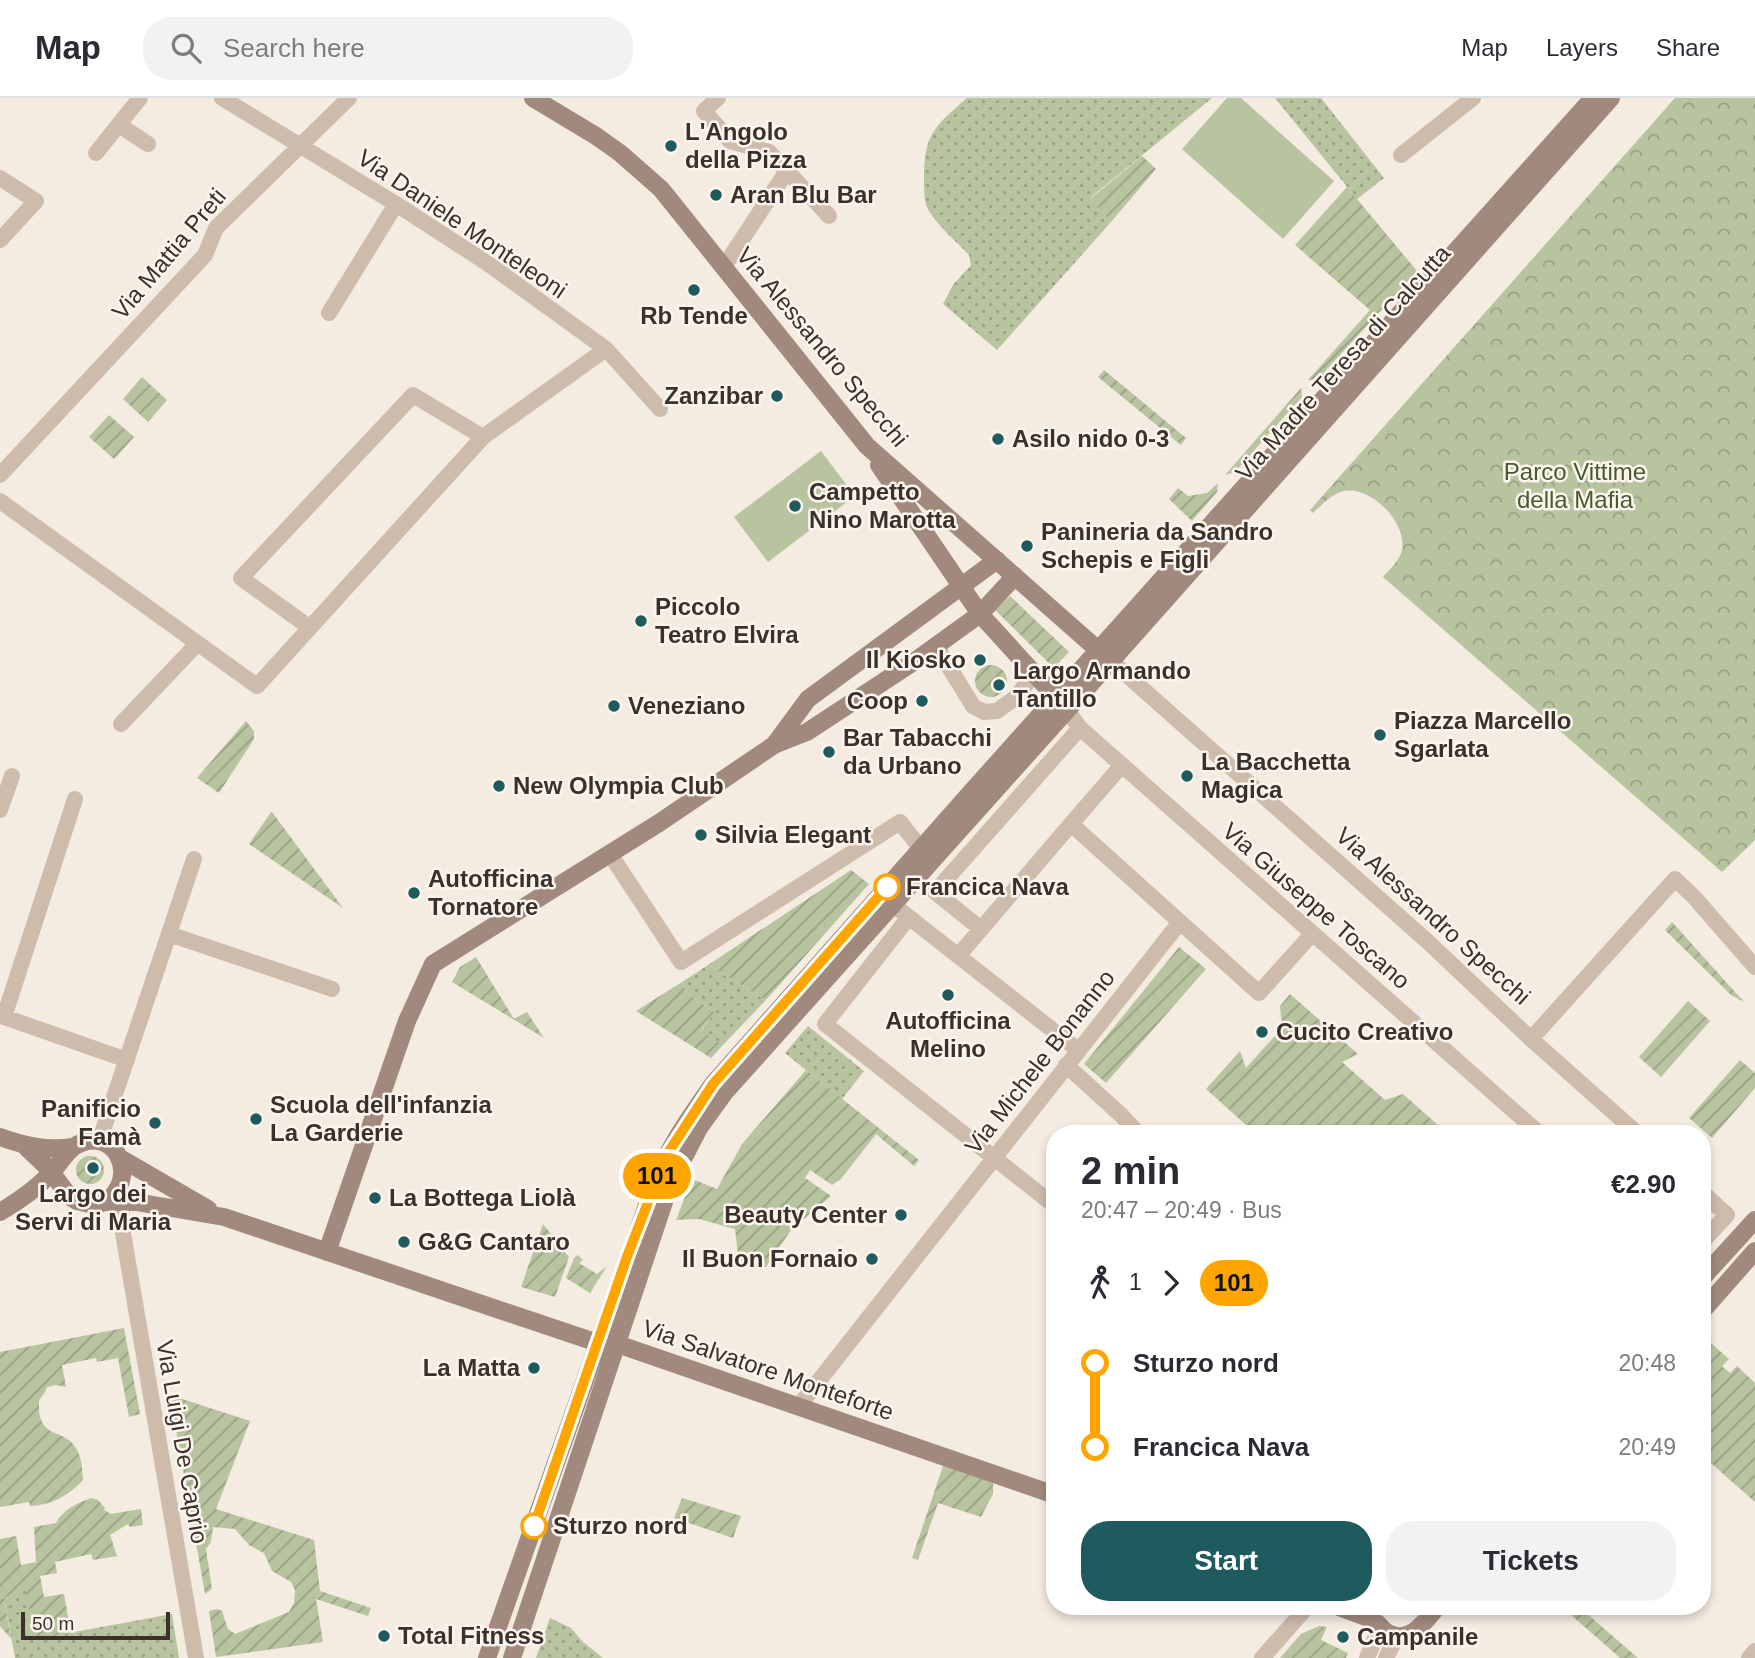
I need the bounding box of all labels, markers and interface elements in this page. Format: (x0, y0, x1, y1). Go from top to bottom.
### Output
search box (143, 17, 633, 80)
text: Map (35, 29, 101, 66)
icon: search (167, 29, 205, 67)
text: Search here (223, 33, 365, 63)
text: Map (1461, 34, 1508, 61)
text: Layers (1546, 34, 1618, 61)
text: Share (1656, 34, 1720, 61)
place label: L'Angolo della Pizza (685, 118, 807, 173)
marker: L'Angolo della Pizza (663, 138, 679, 154)
street label: Via Daniele Monteleoni (353, 144, 572, 304)
place label: Aran Blu Bar (730, 181, 877, 208)
street label: Via Mattia Preti (106, 183, 231, 325)
marker: Aran Blu Bar (708, 187, 724, 203)
street label: Via Madre Teresa di Calcutta (1230, 239, 1456, 486)
street label: Via Alessandro Specchi (731, 242, 914, 452)
marker: Rb Tende (686, 282, 702, 298)
place label: Rb Tende (640, 302, 748, 329)
place label: Zanzibar (664, 382, 763, 409)
marker: Zanzibar (769, 388, 785, 404)
place label: Asilo nido 0-3 (1012, 425, 1169, 452)
marker: Asilo nido 0-3 (990, 431, 1006, 447)
park label: Parco Vittime della Mafia (1504, 458, 1646, 513)
place label: Campetto Nino Marotta (809, 478, 956, 533)
marker: Campetto Nino Marotta (787, 498, 803, 514)
place label: Panineria da Sandro Schepis e Figli (1041, 518, 1273, 573)
marker: Panineria da Sandro Schepis e Figli (1019, 538, 1035, 554)
place label: Piccolo Teatro Elvira (655, 593, 799, 648)
marker: Piccolo Teatro Elvira (633, 613, 649, 629)
place label: Il Kiosko (866, 646, 966, 673)
marker: Il Kiosko (972, 652, 988, 668)
place label: Largo Armando Tantillo (1013, 657, 1191, 712)
marker: Largo Armando Tantillo (991, 677, 1007, 693)
place label: Coop (847, 687, 908, 714)
place label: Veneziano (628, 692, 745, 719)
marker: Coop (914, 693, 930, 709)
marker: Veneziano (606, 698, 622, 714)
place label: Piazza Marcello Sgarlata (1394, 707, 1571, 762)
place label: Bar Tabacchi da Urbano (843, 724, 992, 779)
marker: Piazza Marcello Sgarlata (1372, 727, 1388, 743)
marker: Bar Tabacchi da Urbano (821, 744, 837, 760)
place label: La Bacchetta Magica (1201, 748, 1351, 803)
marker: La Bacchetta Magica (1179, 768, 1195, 784)
place label: New Olympia Club (513, 772, 724, 799)
marker: New Olympia Club (491, 778, 507, 794)
street label: Via Giuseppe Toscano (1217, 817, 1415, 994)
place label: Silvia Elegant (715, 821, 871, 848)
street label: Via Alessandro Specchi (1331, 821, 1536, 1010)
marker: Silvia Elegant (693, 827, 709, 843)
place label: Autofficina Tornatore (428, 865, 554, 920)
place label: Francica Nava (906, 873, 1069, 900)
marker: Francica Nava (874, 874, 900, 900)
marker: Autofficina Tornatore (406, 885, 422, 901)
street label: Via Michele Bonanno (959, 964, 1120, 1159)
marker: Autofficina Melino (940, 987, 956, 1003)
place label: Autofficina Melino (885, 1007, 1011, 1062)
place label: Cucito Creativo (1276, 1018, 1453, 1045)
marker: Cucito Creativo (1254, 1024, 1270, 1040)
place label: Scuola dell'infanzia La Garderie (270, 1091, 492, 1146)
place label: Panificio Famà (41, 1095, 142, 1150)
marker: Scuola dell'infanzia La Garderie (248, 1111, 264, 1127)
marker: Panificio Famà (147, 1115, 163, 1131)
text: 2 min (1081, 1150, 1180, 1192)
line badge: 101 (617, 1153, 697, 1199)
marker: Largo dei Servi di Maria (85, 1160, 101, 1176)
text: 101 (637, 1162, 677, 1189)
text: €2.90 (1611, 1169, 1676, 1199)
place label: Largo dei Servi di Maria (15, 1180, 172, 1235)
place label: La Bottega Liolà (389, 1184, 576, 1211)
marker: La Bottega Liolà (367, 1190, 383, 1206)
text: 20:47 – 20:49 · Bus (1081, 1197, 1282, 1223)
place label: Beauty Center (724, 1201, 887, 1228)
marker: Beauty Center (893, 1207, 909, 1223)
place label: G&G Cantaro (418, 1228, 570, 1255)
marker: G&G Cantaro (396, 1234, 412, 1250)
place label: Il Buon Fornaio (682, 1245, 858, 1272)
marker: Il Buon Fornaio (864, 1251, 880, 1267)
icon: walk (1081, 1264, 1119, 1302)
icon: forward (1152, 1264, 1190, 1302)
text: 1 (1129, 1269, 1142, 1295)
text: 101 (1214, 1269, 1254, 1296)
street label: Via Salvatore Monteforte (639, 1314, 897, 1425)
street label: Via Luigi De Caprio (151, 1338, 214, 1546)
text: Sturzo nord (1133, 1348, 1279, 1378)
text: 20:48 (1618, 1350, 1676, 1376)
place label: La Matta (423, 1354, 521, 1381)
marker: La Matta (526, 1360, 542, 1376)
text: Francica Nava (1133, 1432, 1309, 1462)
text: 20:49 (1618, 1434, 1676, 1460)
place label: Sturzo nord (553, 1512, 688, 1539)
marker: Sturzo nord (521, 1513, 547, 1539)
button: Start (1081, 1521, 1372, 1601)
button: Tickets (1386, 1521, 1676, 1601)
scale bar (21, 1609, 170, 1641)
text: 50 m (32, 1613, 74, 1634)
place label: Total Fitness (398, 1622, 544, 1649)
place label: Campanile (1357, 1623, 1478, 1650)
marker: Total Fitness (376, 1628, 392, 1644)
marker: Campanile (1335, 1629, 1351, 1645)

